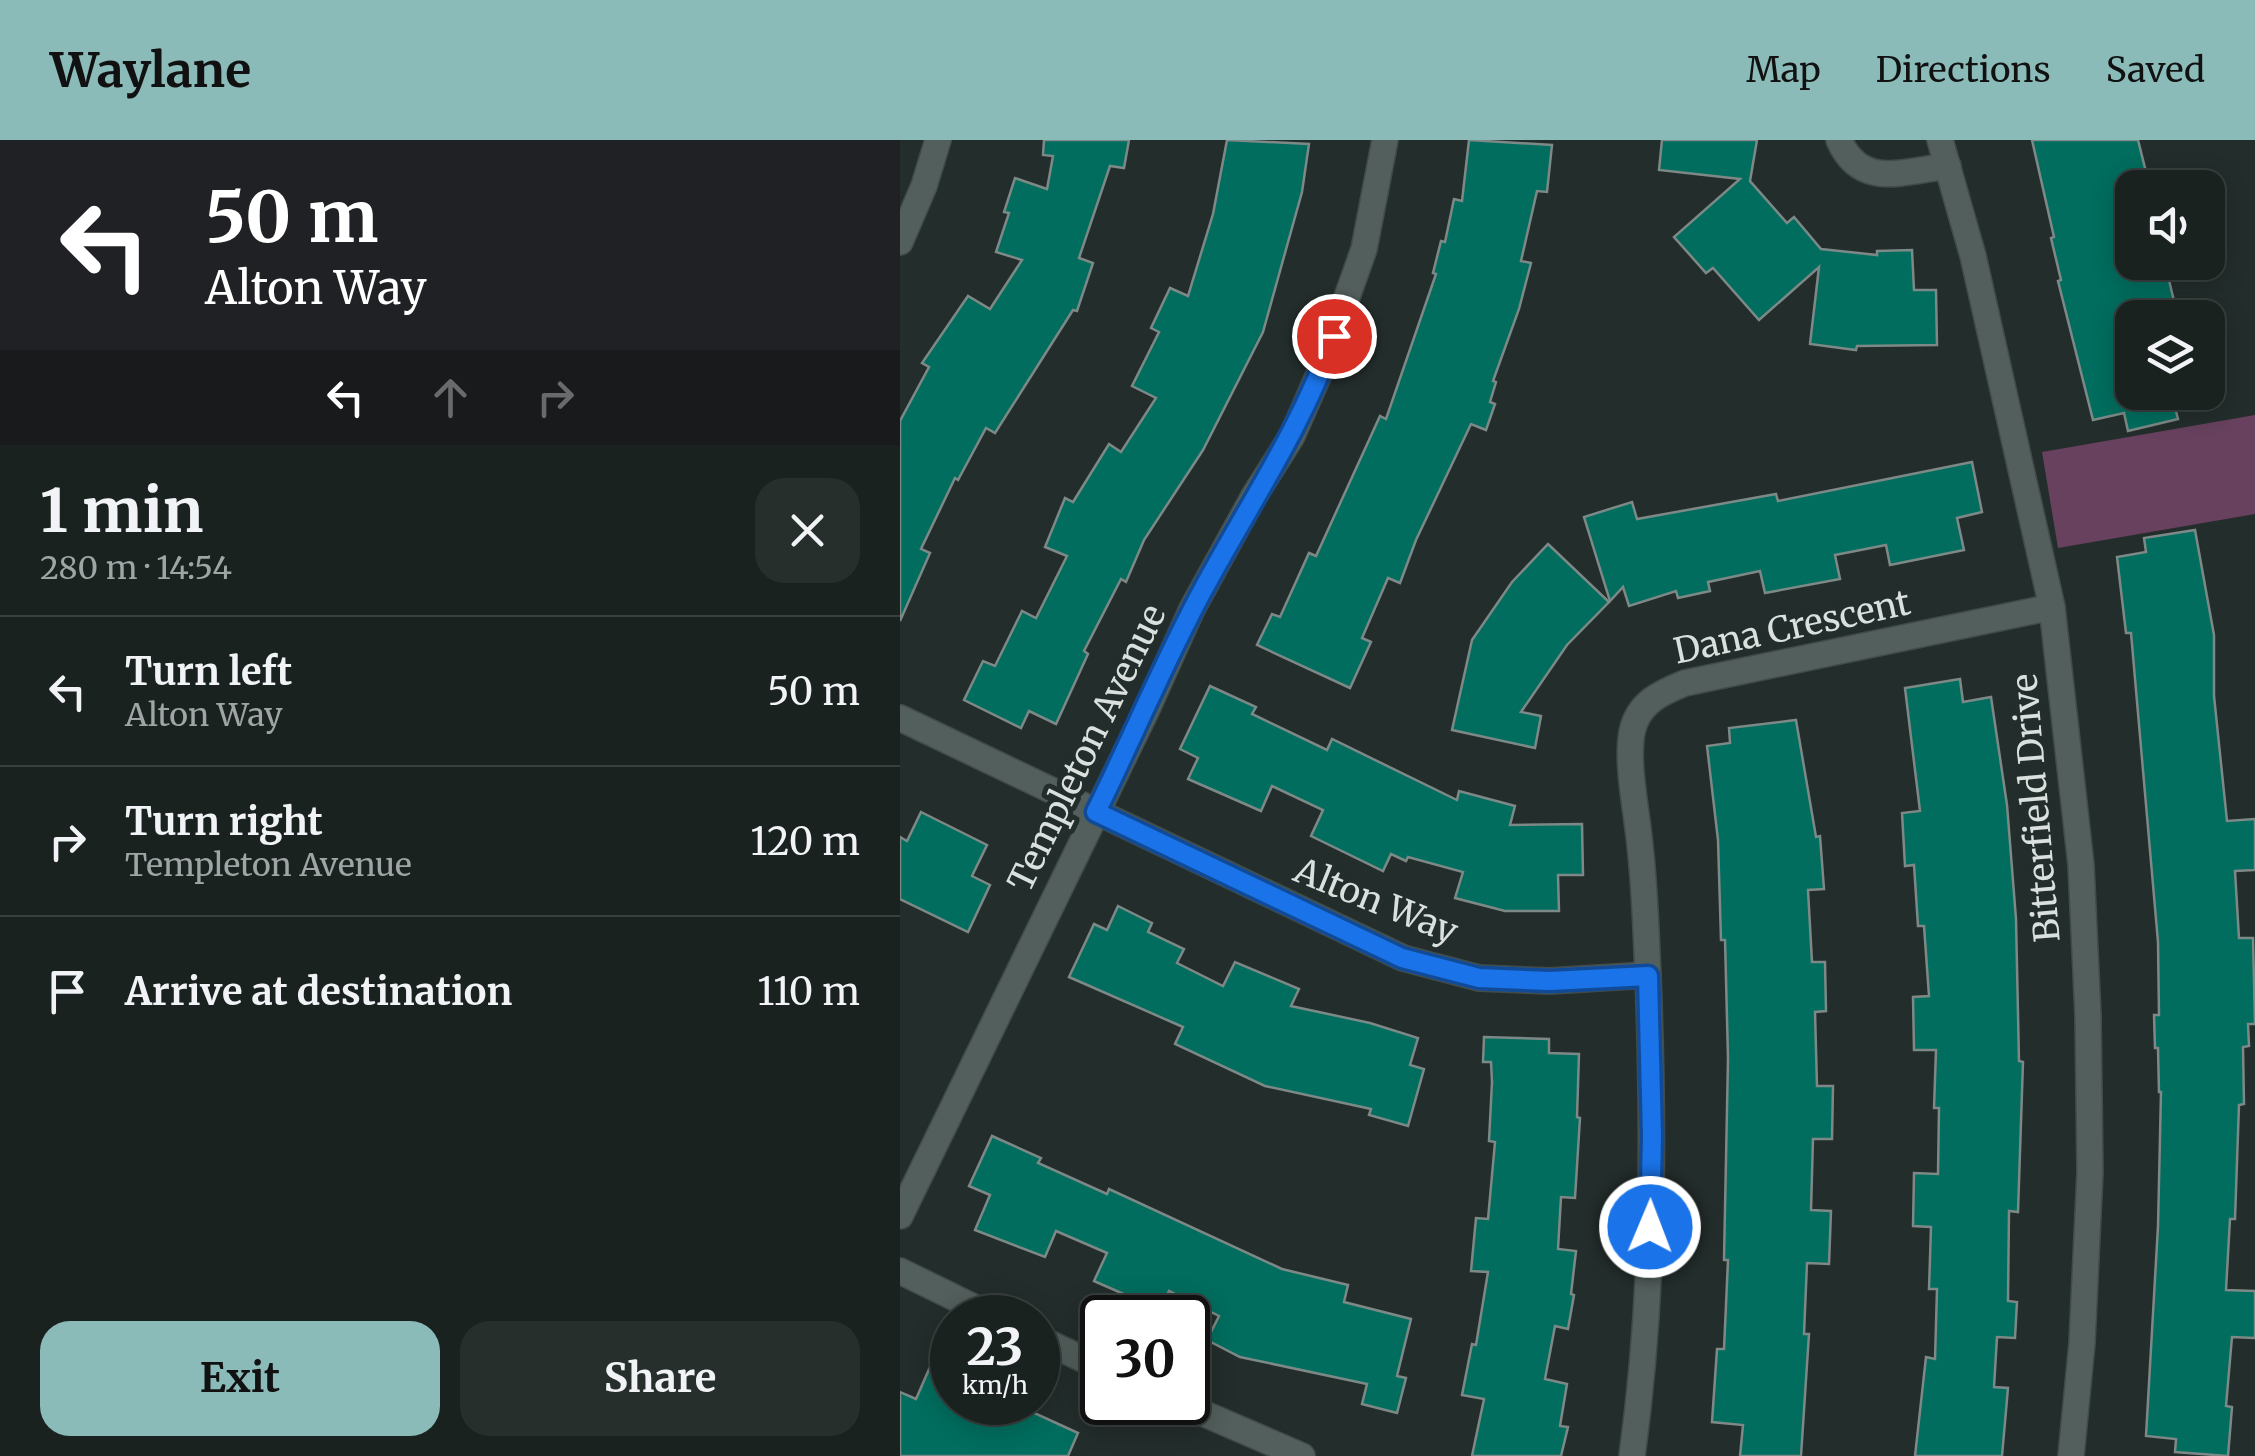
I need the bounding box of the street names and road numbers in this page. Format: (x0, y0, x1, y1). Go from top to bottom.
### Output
street label: Dana Crescent (1670, 580, 1915, 674)
street label: Templeton Avenue (999, 597, 1175, 899)
street label: Bitterfield Drive (2002, 672, 2070, 944)
street label: Alton Way (1287, 848, 1465, 954)

